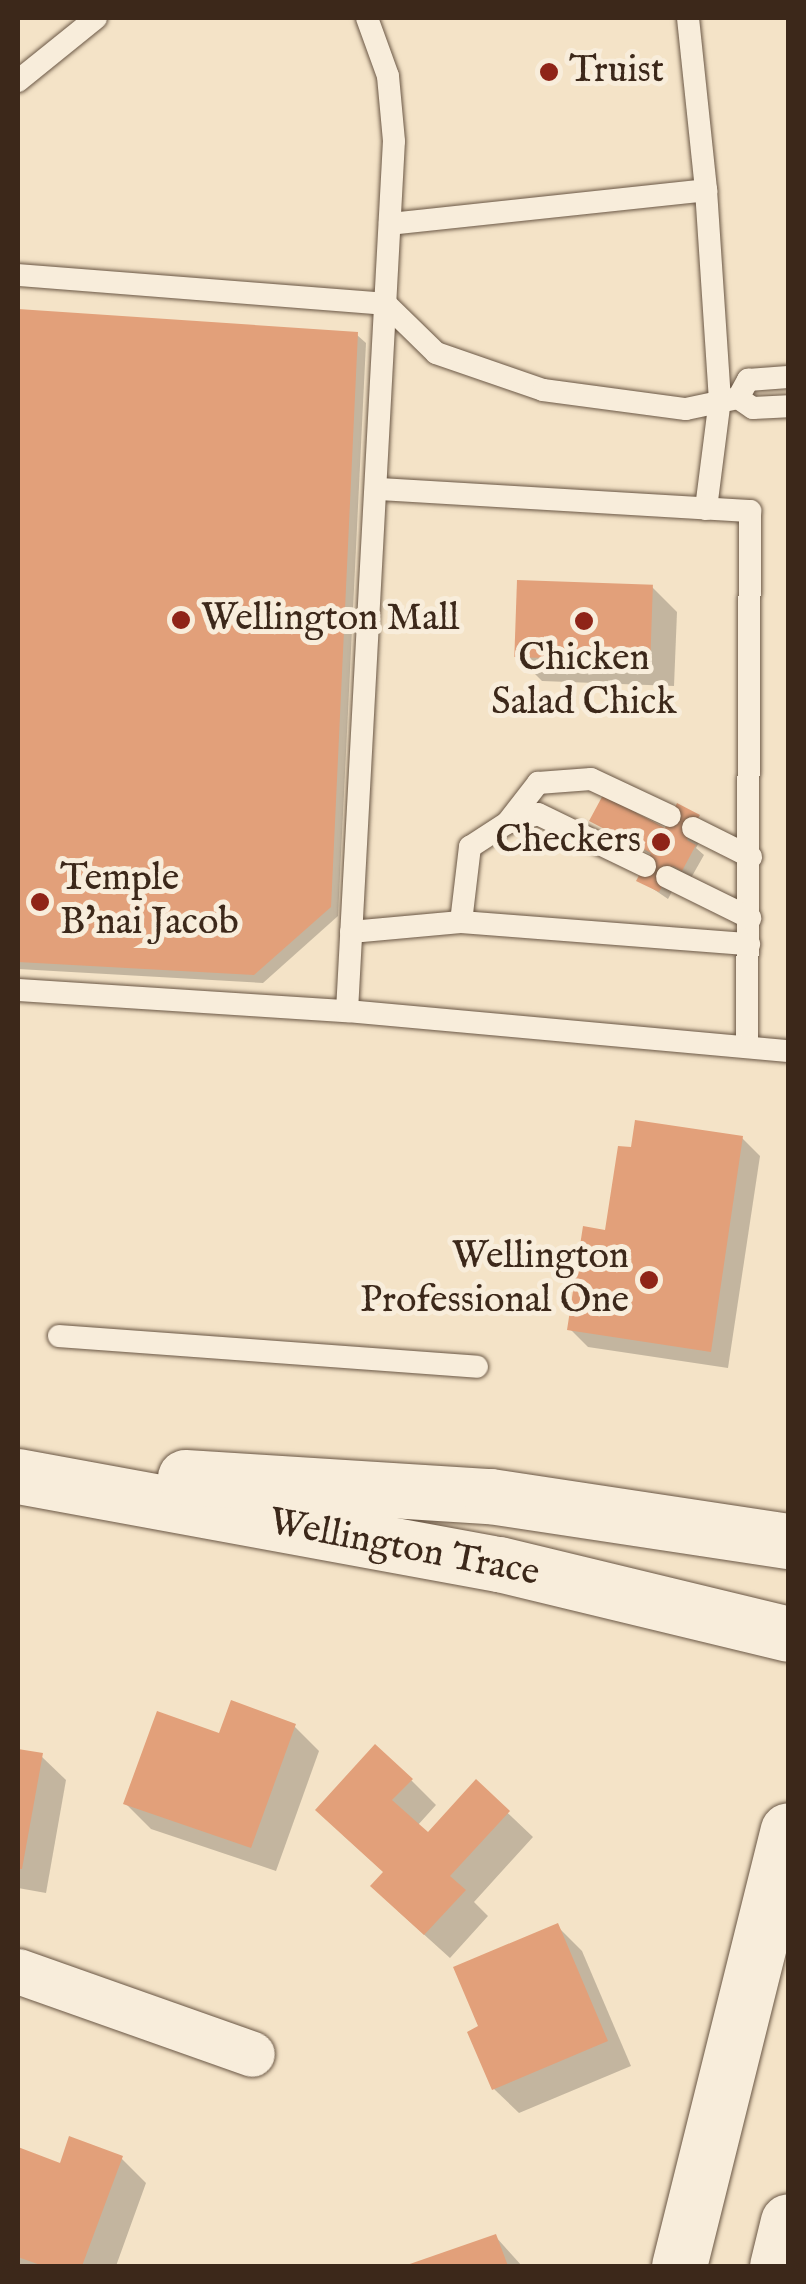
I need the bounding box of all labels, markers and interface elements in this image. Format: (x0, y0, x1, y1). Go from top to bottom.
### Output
place label: Truist (569, 49, 664, 95)
marker: Truist (538, 61, 560, 83)
place label: Wellington Mall (201, 597, 460, 643)
marker: Wellington Mall (170, 609, 192, 631)
marker: Chicken Salad Chick (573, 610, 595, 632)
place label: Chicken Salad Chick (491, 637, 677, 726)
place label: Checkers (495, 819, 641, 865)
marker: Checkers (650, 831, 672, 853)
place label: Temple B'nai Jacob (60, 857, 239, 946)
marker: Temple B'nai Jacob (29, 891, 51, 913)
place label: Wellington Professional One (360, 1235, 629, 1324)
marker: Wellington Professional One (638, 1269, 660, 1291)
street label: Wellington Trace (265, 1500, 543, 1598)

